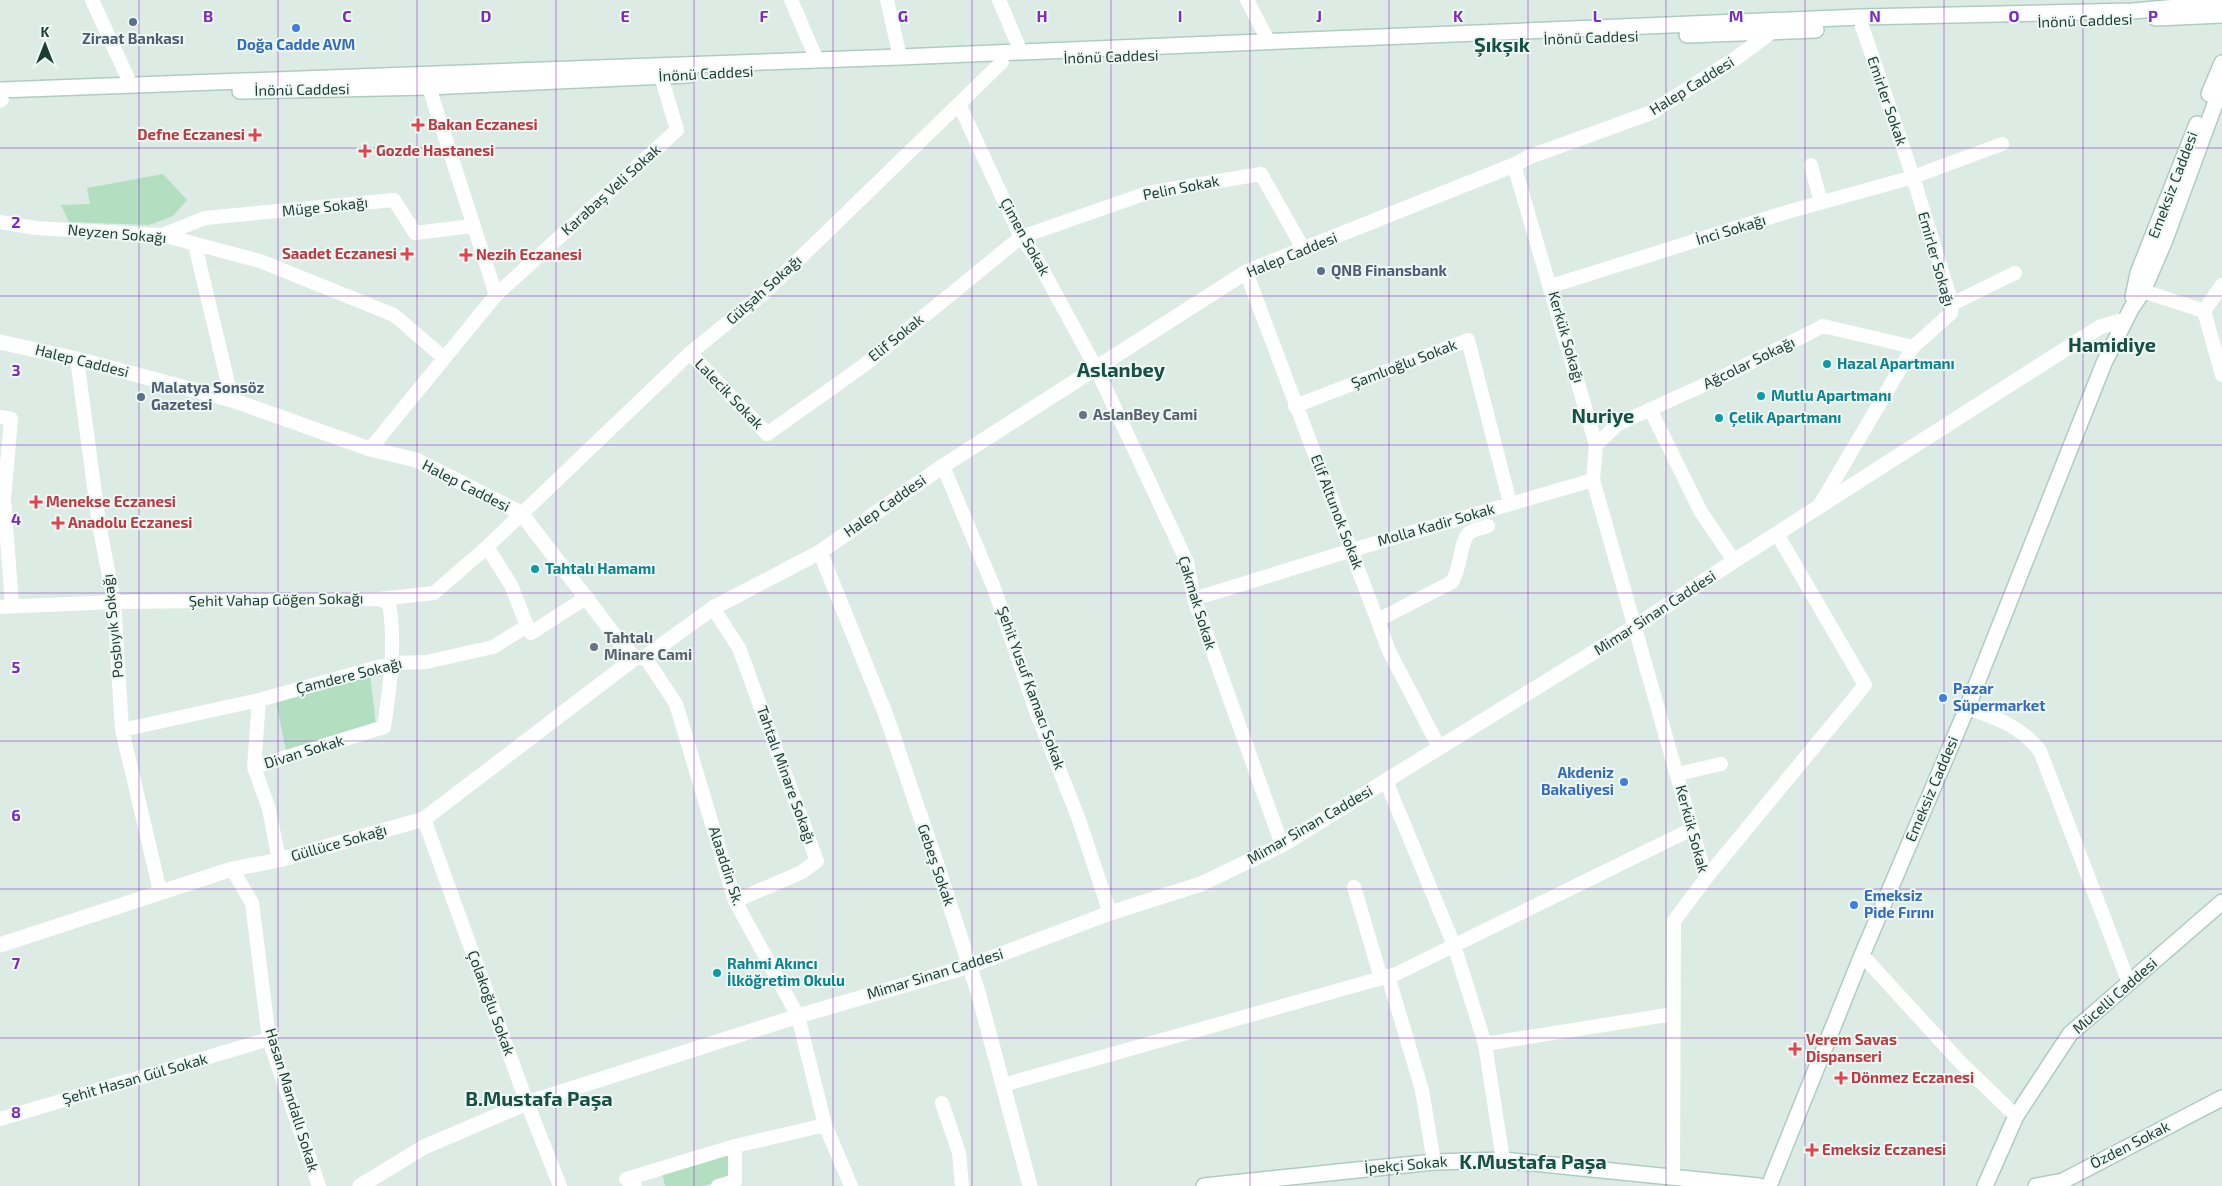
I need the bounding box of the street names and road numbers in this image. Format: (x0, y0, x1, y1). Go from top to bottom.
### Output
street label: İnönü Caddesi (2037, 9, 2133, 31)
street label: İnönü Caddesi (1543, 26, 1639, 48)
street label: İnönü Caddesi (1063, 45, 1159, 67)
street label: Halep Caddesi (1646, 52, 1737, 118)
street label: Emirler Sokak (1864, 54, 1912, 148)
street label: İnönü Caddesi (658, 62, 754, 84)
street label: İnönü Caddesi (254, 79, 350, 99)
street label: Emeksiz Caddesi (2143, 129, 2201, 241)
street label: Karabaş Veli Sokak (557, 140, 665, 239)
street label: Pelin Sokak (1141, 171, 1221, 203)
street label: Müge Sokağı (281, 193, 369, 219)
street label: Çimen Sokak (996, 195, 1055, 279)
street label: Emirler Sokağı (1915, 209, 1959, 308)
street label: İnci Sokağı (1694, 210, 1768, 248)
street label: Neyzen Sokağı (67, 220, 167, 246)
street label: Halep Caddesi (1244, 228, 1340, 280)
street label: Gülşah Sokağı (722, 251, 805, 329)
street label: Kerkük Sokağı (1545, 289, 1589, 385)
street label: Elif Sokak (864, 309, 927, 365)
street label: Ağcolar Sokağı (1700, 332, 1797, 392)
street label: Şamlıoğlu Sokak (1348, 335, 1460, 392)
street label: Halep Caddesi (33, 340, 131, 380)
street label: Lalecik Sokak (692, 354, 768, 432)
street label: Elif Altunok Sokak (1308, 452, 1368, 572)
street label: Halep Caddesi (420, 455, 513, 515)
street label: Halep Caddesi (840, 470, 929, 540)
street label: Molla Kadir Sokak (1375, 499, 1497, 549)
street label: Çakmak Sokak (1174, 554, 1221, 652)
street label: Mimar Sinan Caddesi (1590, 566, 1719, 658)
street label: Posbıyık Sokağı (98, 573, 126, 679)
street label: Şehit Vahap Göğen Sokağı (188, 588, 364, 611)
street label: Şehit Yusuf Kamacı Sokak (993, 604, 1070, 772)
street label: Çamdere Sokağı (294, 653, 404, 698)
street label: Tahtalı Minare Sokağı (754, 703, 820, 846)
street label: Divan Sokak (262, 730, 346, 772)
street label: Emeksiz Caddesi (1901, 733, 1961, 844)
street label: Mimar Sinan Caddesi (1244, 781, 1375, 867)
street label: Kerkük Sokak (1673, 783, 1713, 875)
street label: Güllüce Sokağı (289, 820, 389, 864)
street label: Gebeş Sokak (914, 821, 959, 909)
street label: Alaaddin Sk. (706, 824, 748, 908)
street label: Mimar Sinan Caddesi (864, 944, 1005, 1002)
street label: Çolakoğlu Sokak (464, 947, 519, 1058)
street label: Mücelli Caddesi (2068, 954, 2160, 1037)
street label: Hasan Mandallı Sokak (262, 1026, 324, 1174)
street label: Şehit Hasan Gül Sokak (60, 1049, 210, 1108)
street label: Özden Sokak (2087, 1116, 2173, 1172)
street label: İpekçi Sokak (1364, 1151, 1448, 1178)

